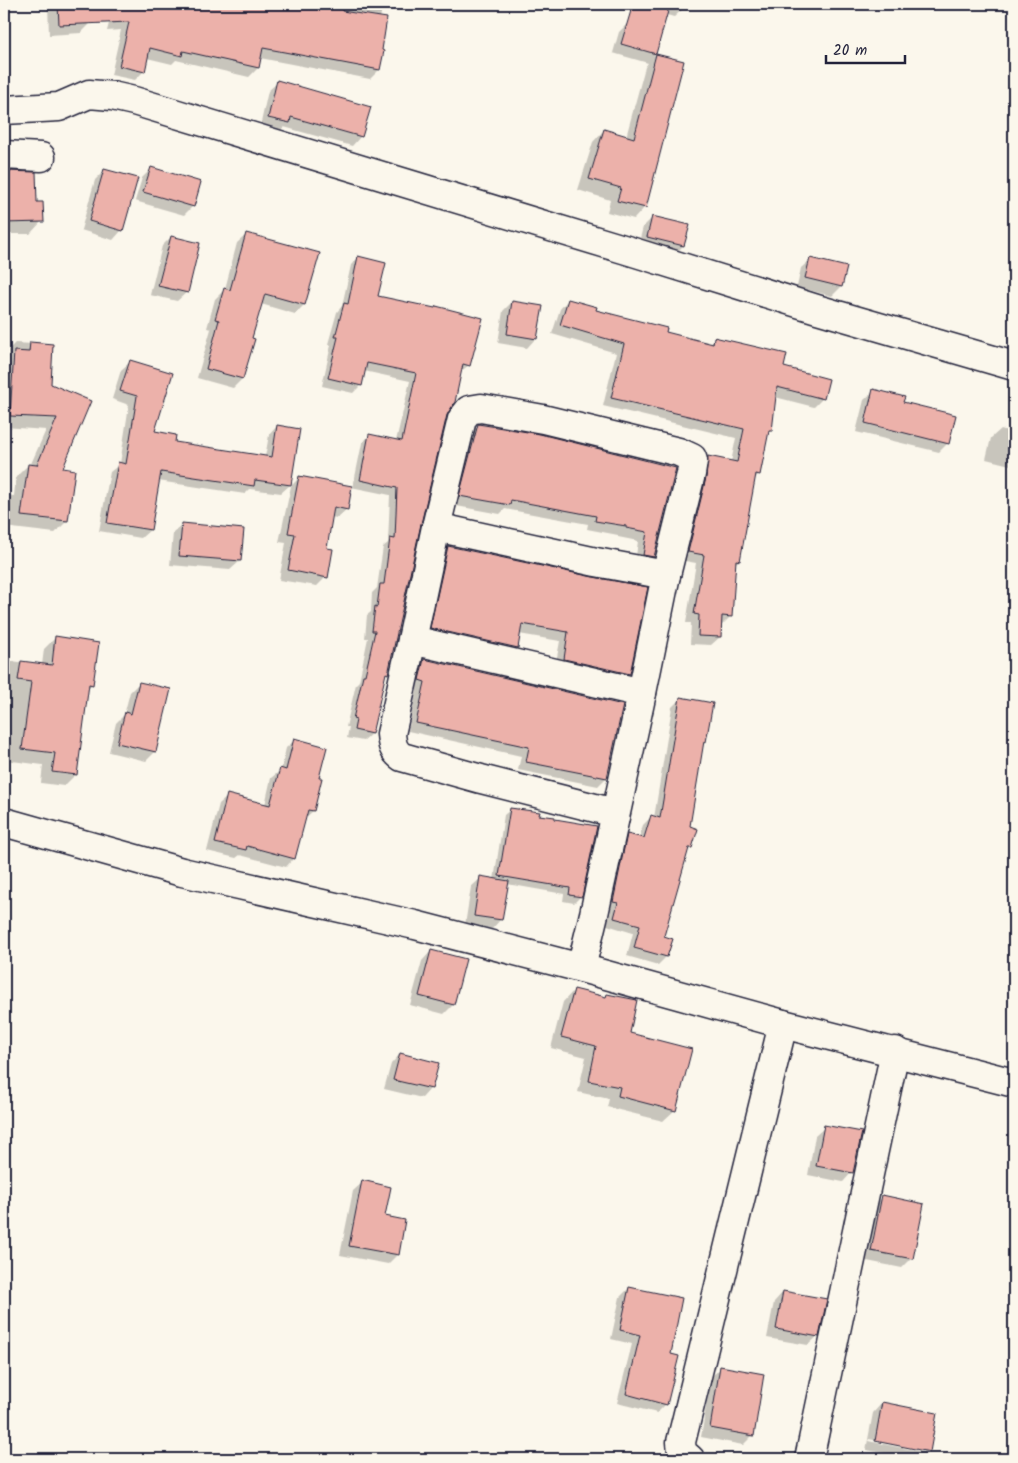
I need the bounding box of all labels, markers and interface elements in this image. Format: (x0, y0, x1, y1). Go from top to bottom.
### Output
scale bar (826, 32, 904, 64)
text: 20 m (833, 39, 867, 63)

